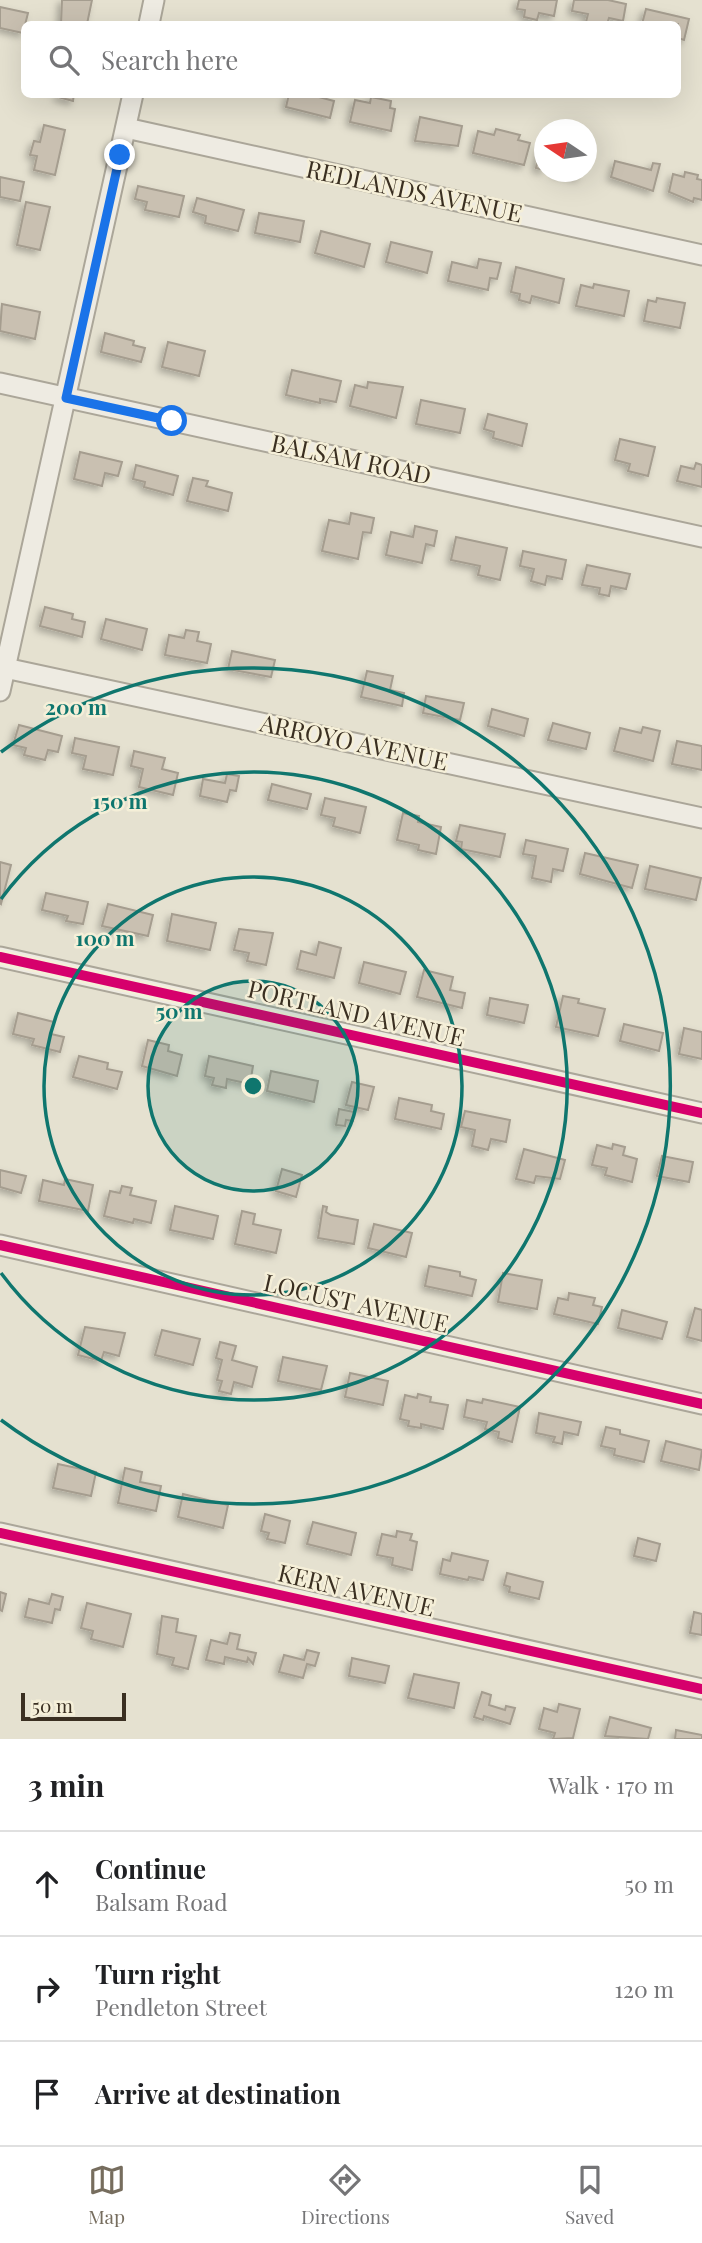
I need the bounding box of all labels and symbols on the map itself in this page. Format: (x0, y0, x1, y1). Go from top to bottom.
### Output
north arrow (534, 119, 597, 182)
route end (104, 139, 135, 170)
street label: REDLANDS AVENUE (303, 152, 525, 229)
route start (156, 405, 187, 436)
street label: BALSAM ROAD (268, 425, 434, 491)
text: 200 m (45, 692, 107, 720)
street label: ARROYO AVENUE (257, 705, 451, 777)
text: 150 m (93, 786, 147, 814)
text: 100 m (75, 923, 135, 951)
street label: PORTLAND AVENUE (245, 972, 468, 1053)
text: 50 m (155, 996, 203, 1024)
centre of rings (241, 1074, 265, 1098)
street label: LOCUST AVENUE (261, 1265, 452, 1339)
street label: KERN AVENUE (275, 1556, 438, 1623)
scale bar (21, 1690, 126, 1722)

